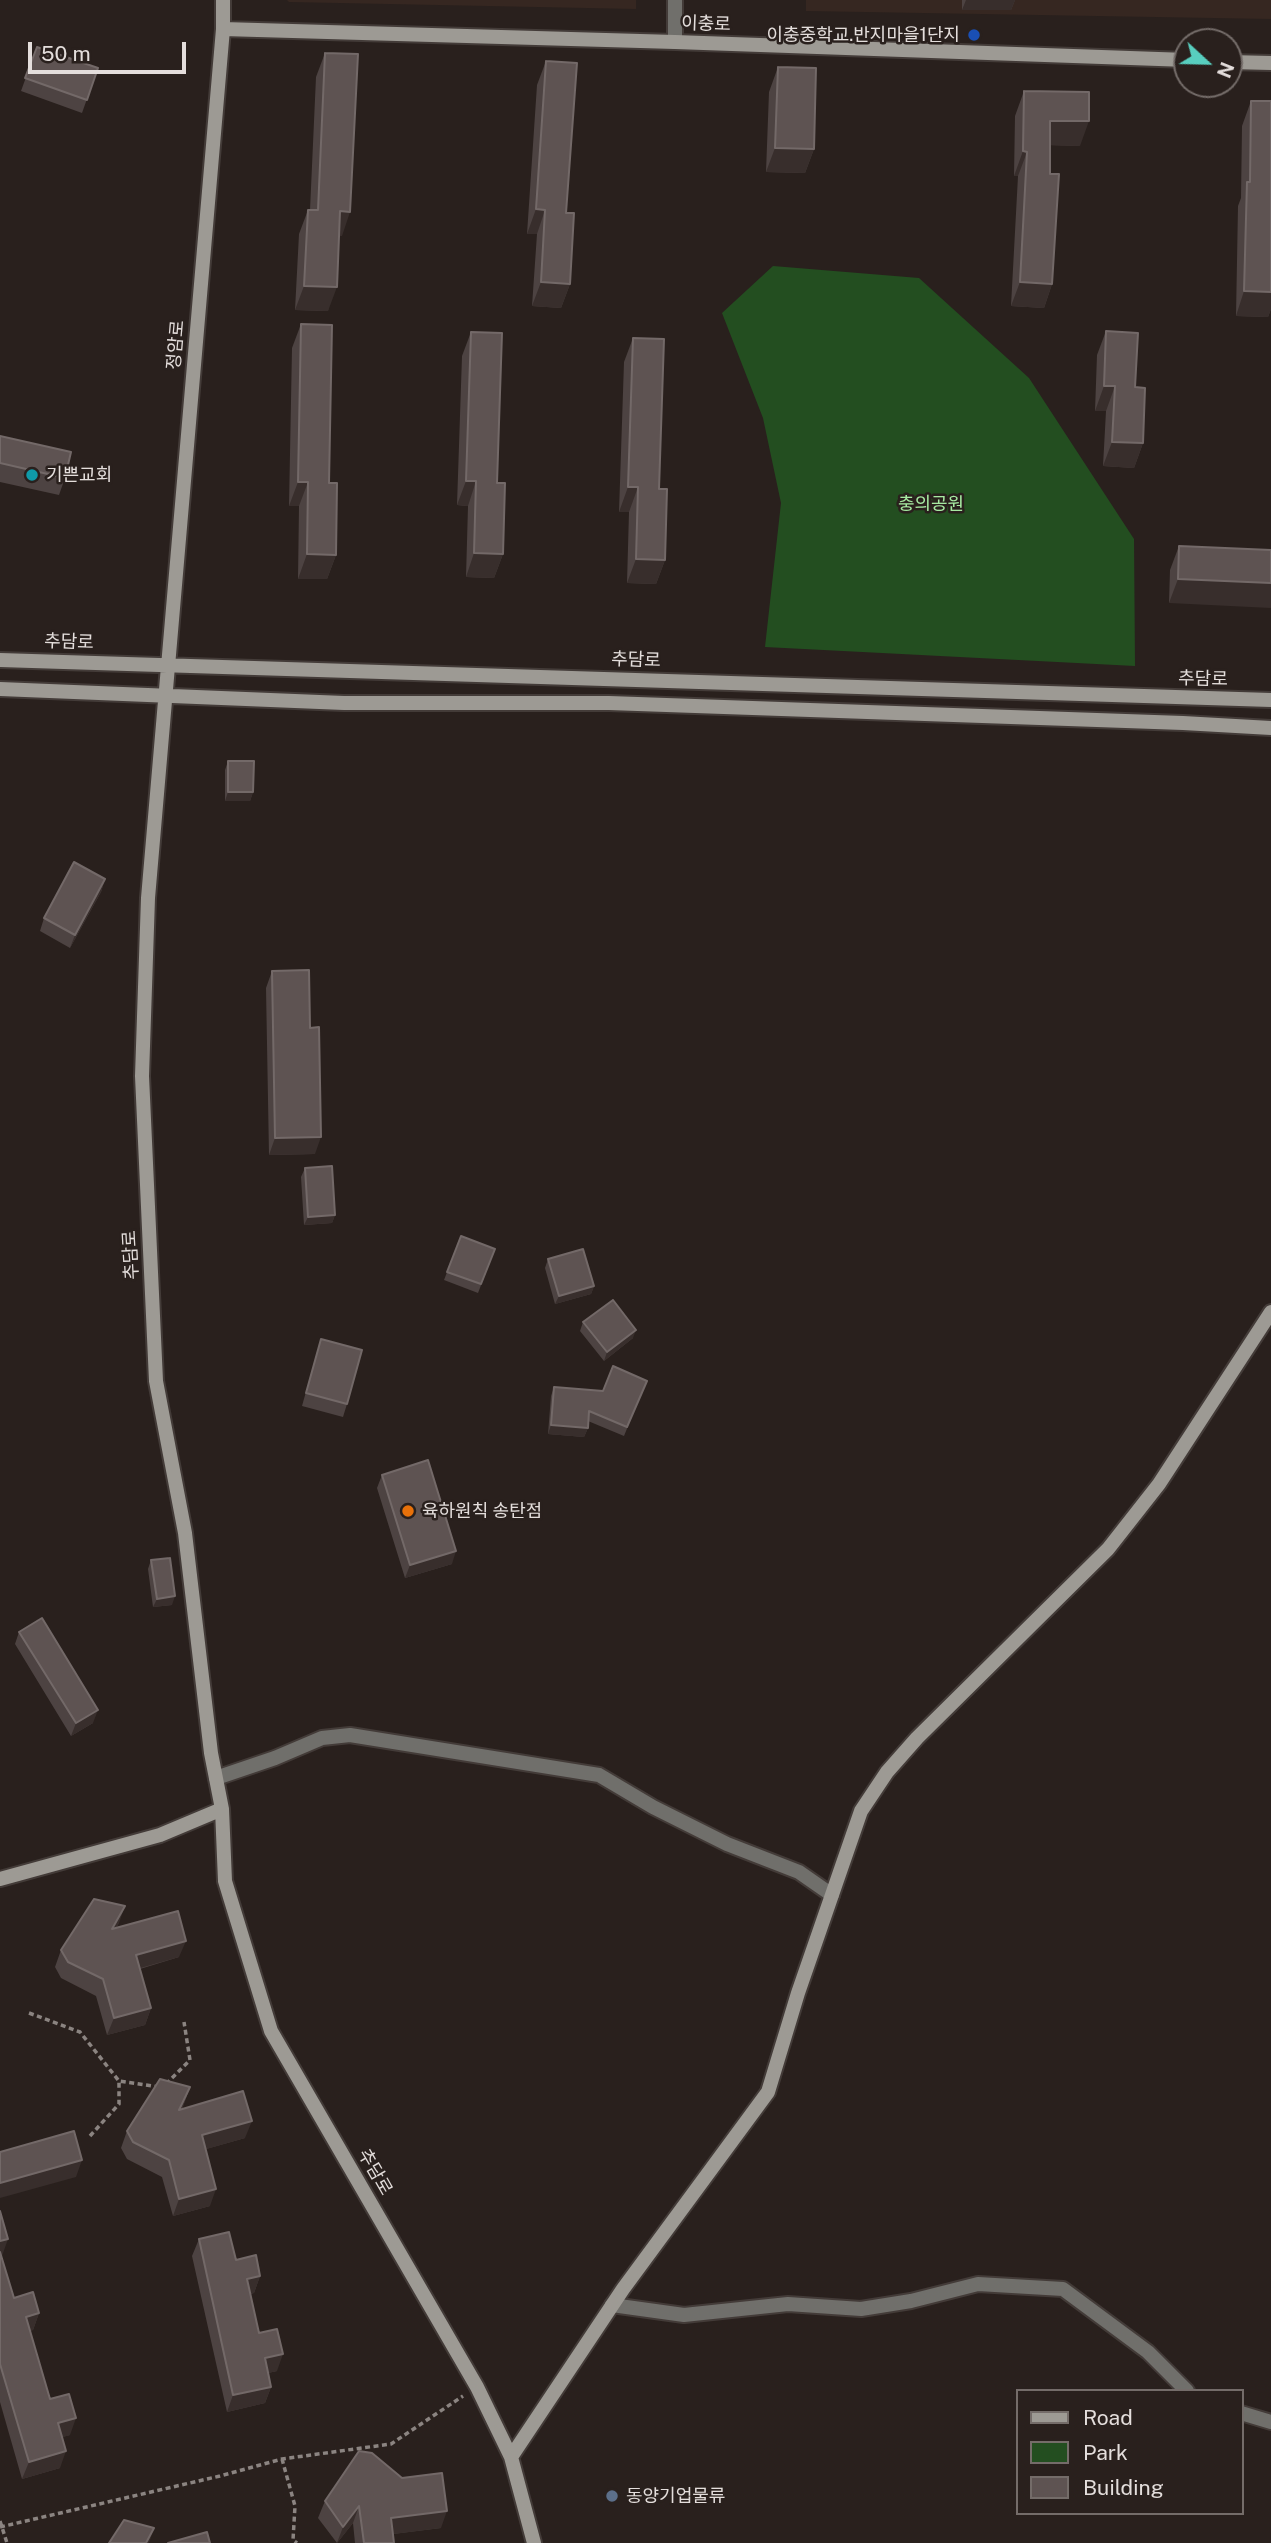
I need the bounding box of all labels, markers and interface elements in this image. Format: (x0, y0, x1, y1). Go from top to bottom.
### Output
street label: 이충로 (681, 12, 731, 36)
place label: 이충중학교.반지마을1단지 (766, 24, 960, 46)
marker: 이충중학교.반지마을1단지 (966, 27, 982, 43)
scale bar (32, 28, 189, 72)
north arrow (1173, 28, 1243, 98)
text: 50 m (41, 41, 91, 66)
text: N (1213, 59, 1239, 81)
street label: 정암로 (163, 319, 189, 371)
place label: 기쁜교회 (46, 464, 112, 486)
marker: 기쁜교회 (24, 467, 40, 483)
park label: 충의공원 (898, 493, 964, 515)
street label: 추담로 (44, 630, 94, 654)
street label: 추담로 (611, 648, 661, 672)
street label: 추담로 (1178, 668, 1228, 690)
street label: 추담로 (119, 1230, 143, 1280)
place label: 육하원칙 송탄점 (422, 1500, 542, 1522)
marker: 육하원칙 송탄점 (400, 1503, 416, 1519)
street label: 추담로 (353, 2145, 397, 2199)
legend (1016, 2389, 1243, 2515)
text: Road (1083, 2405, 1133, 2430)
text: Park (1083, 2440, 1128, 2465)
text: Building (1083, 2475, 1164, 2500)
place label: 동양기업물류 (626, 2485, 725, 2507)
marker: 동양기업물류 (604, 2488, 620, 2504)

